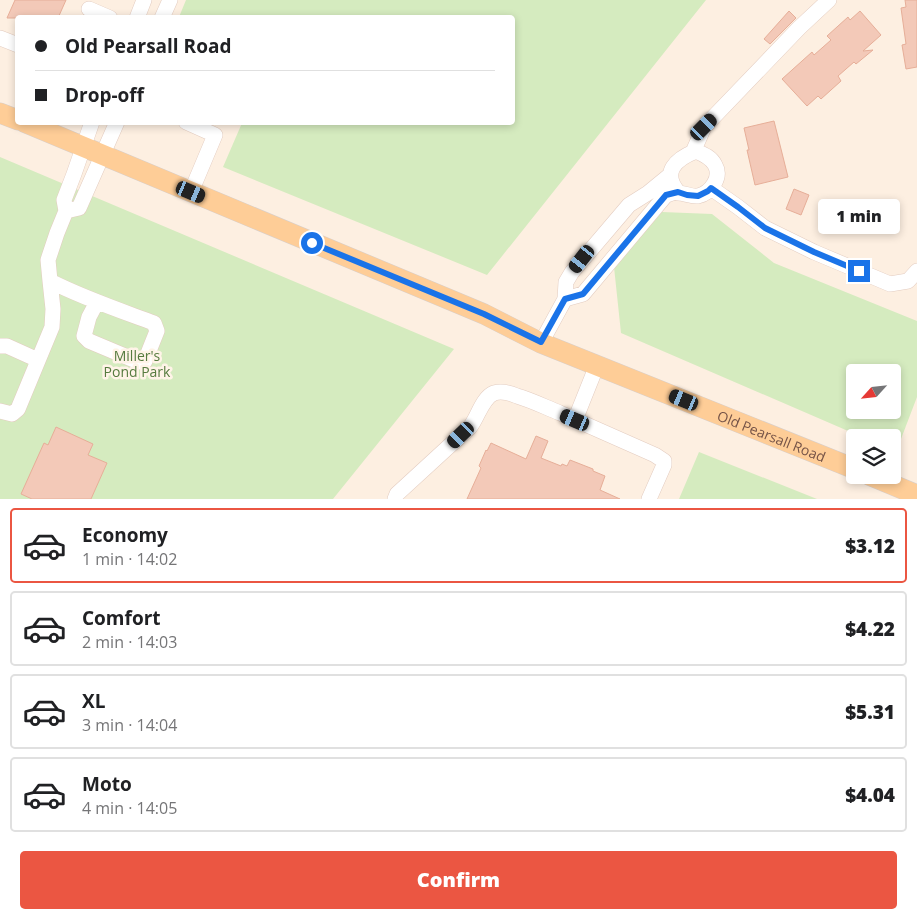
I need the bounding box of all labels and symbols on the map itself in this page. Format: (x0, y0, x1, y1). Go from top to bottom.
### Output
car (688, 111, 719, 143)
car (174, 179, 207, 205)
callout: 1 min (818, 198, 900, 234)
route start (301, 232, 323, 254)
car (566, 243, 597, 275)
route end (848, 260, 870, 282)
park label: Miller's Pond Park (104, 346, 171, 381)
north arrow (846, 364, 901, 419)
car (667, 387, 700, 413)
street label: Old Pearsall Road (715, 405, 829, 466)
car (558, 407, 591, 433)
car (444, 419, 477, 451)

